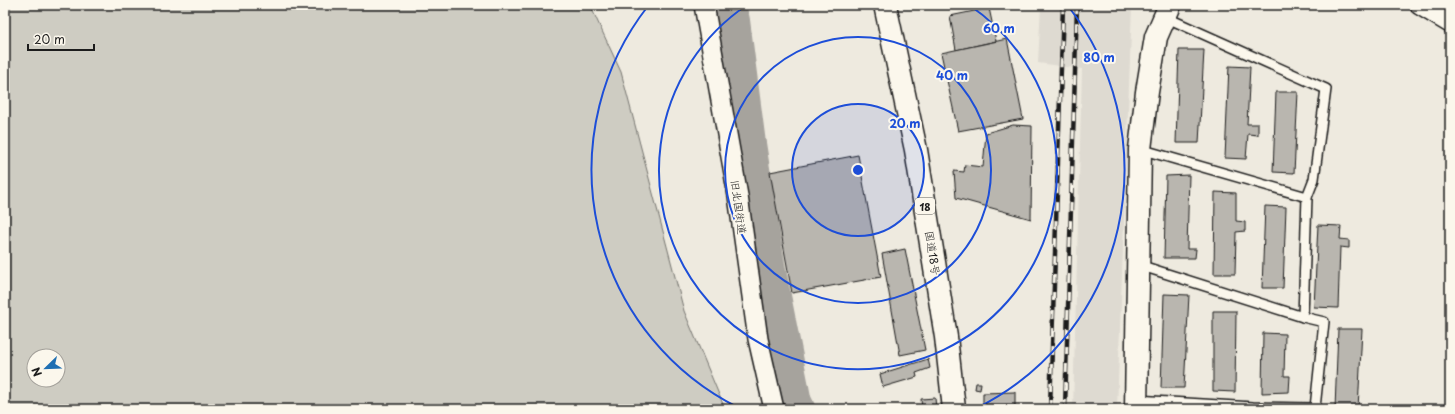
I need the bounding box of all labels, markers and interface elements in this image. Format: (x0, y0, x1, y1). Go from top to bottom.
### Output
text: 60 m (983, 19, 1015, 37)
scale bar (28, 26, 94, 52)
text: 20 m (34, 30, 65, 48)
text: 80 m (1083, 48, 1115, 66)
text: 40 m (936, 66, 968, 84)
text: 20 m (889, 114, 921, 132)
centre of rings (851, 163, 865, 177)
street label: 旧北国街道 (727, 179, 751, 235)
road number: 18 (915, 198, 935, 214)
street label: 国道18号 (921, 230, 945, 276)
north arrow (26, 348, 66, 388)
text: N (27, 365, 46, 379)

